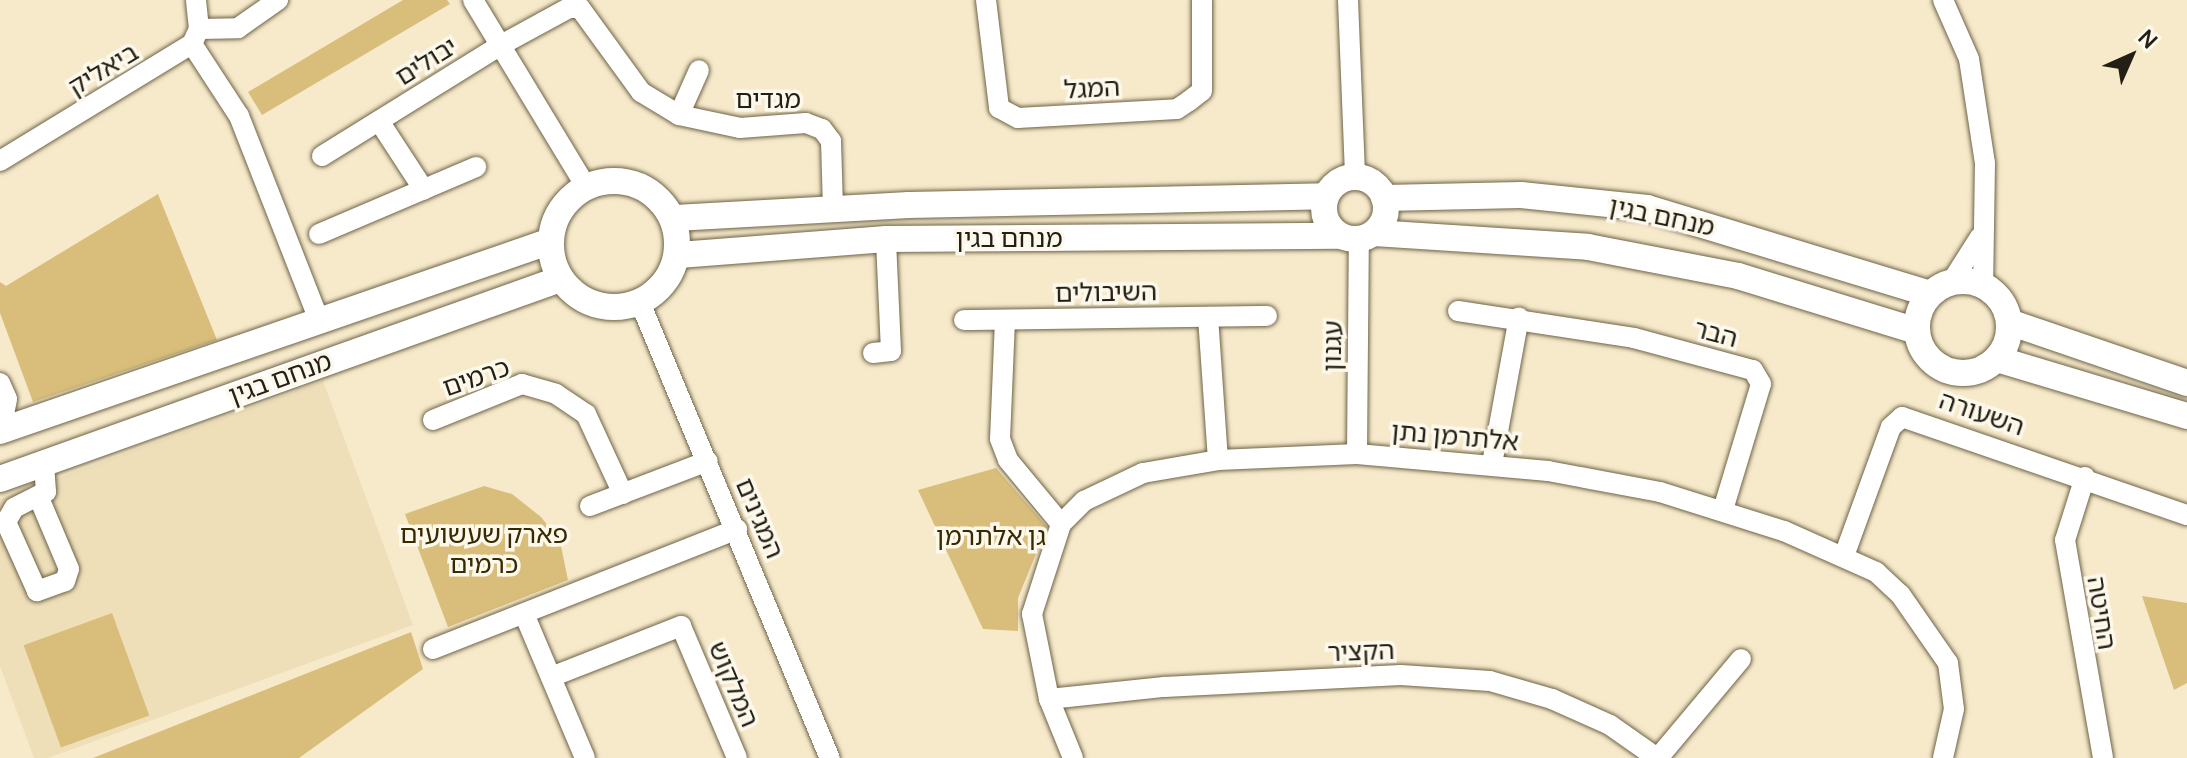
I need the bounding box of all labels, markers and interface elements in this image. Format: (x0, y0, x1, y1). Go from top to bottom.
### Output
north arrow (2091, 16, 2171, 96)
text: N (2132, 23, 2164, 55)
street label: יבולים (389, 30, 463, 92)
street label: ביאליק (62, 36, 144, 102)
street label: המגל (1063, 71, 1121, 105)
street label: מגדים (735, 83, 801, 115)
street label: מנחם בגין (1606, 190, 1718, 242)
street label: מנחם בגין (955, 222, 1063, 254)
street label: השיבולים (1055, 276, 1157, 308)
street label: הבר (1691, 312, 1741, 354)
street label: עגנון (1316, 320, 1348, 372)
street label: מנחם בגין (224, 345, 336, 411)
street label: כרמים (438, 351, 514, 403)
street label: השעורה (1935, 384, 2029, 442)
street label: אלתרמן נתן (1390, 415, 1520, 457)
street label: המגינים (729, 473, 791, 563)
park label: פארק שעשועים כרמים (400, 518, 568, 580)
park label: גן אלתרמן (936, 520, 1046, 552)
street label: החיטה (2081, 574, 2123, 652)
street label: הקציר (1327, 634, 1395, 668)
street label: המלקוש (702, 636, 766, 732)

